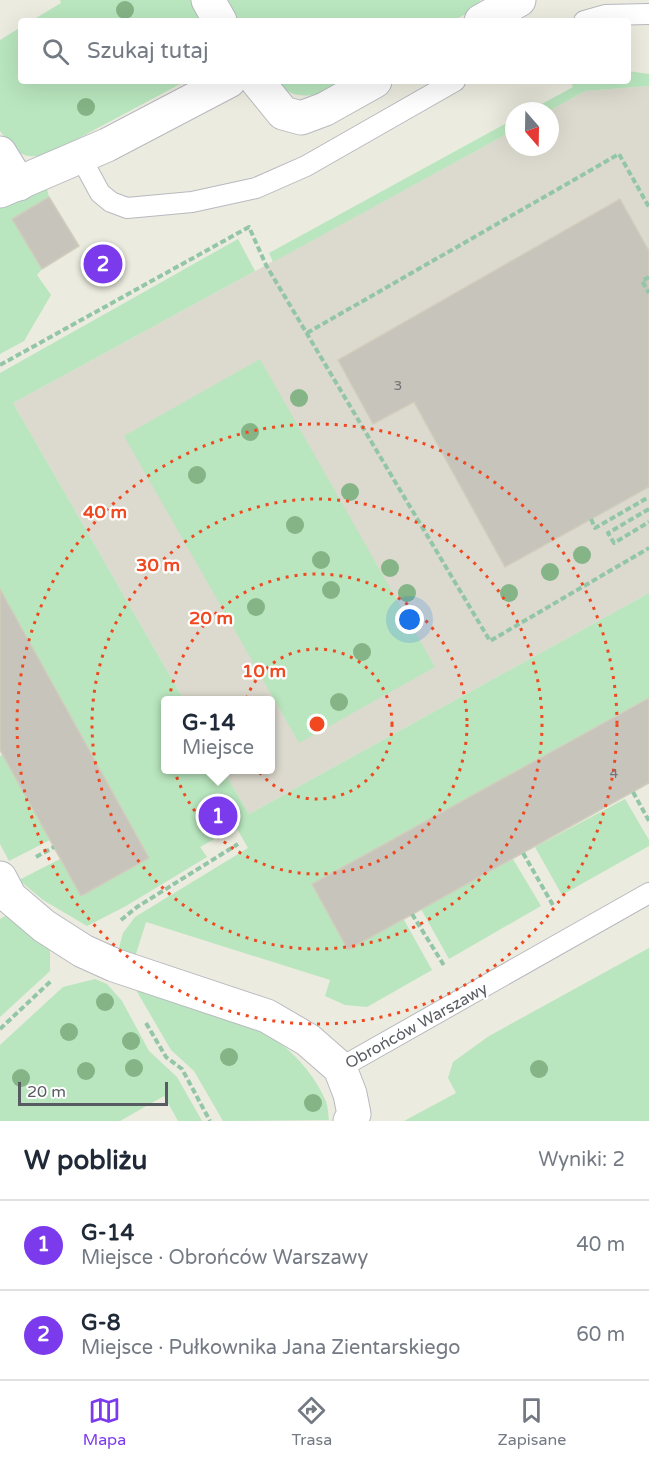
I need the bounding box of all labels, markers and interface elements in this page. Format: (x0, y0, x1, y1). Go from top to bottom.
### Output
search box (18, 18, 631, 84)
icon: search (39, 35, 72, 68)
text: Szukaj tutaj (87, 38, 209, 64)
north arrow (505, 102, 559, 156)
pin: 2 (84, 242, 122, 286)
house number: 3 (394, 377, 402, 394)
text: 40 m (83, 501, 127, 523)
text: 30 m (136, 554, 180, 576)
your location (395, 605, 424, 634)
text: 20 m (189, 607, 233, 629)
text: 10 m (242, 660, 286, 682)
popup (161, 696, 275, 774)
text: G-14 (182, 710, 235, 736)
centre of rings (307, 714, 327, 734)
text: Miejsce (182, 736, 254, 760)
house number: 4 (610, 765, 619, 782)
pin: 1 (198, 794, 238, 838)
street label: Obrońców Warszawy (342, 978, 491, 1073)
scale bar (18, 1079, 168, 1106)
text: 20 m (27, 1082, 66, 1102)
text: W pobliżu (24, 1145, 147, 1176)
text: Wyniki: 2 (538, 1148, 625, 1172)
text: G-14 (81, 1220, 134, 1246)
text: 1 (37, 1233, 50, 1257)
text: 40 m (576, 1233, 625, 1257)
text: Miejsce · Obrońców Warszawy (81, 1246, 368, 1270)
text: G-8 (81, 1310, 120, 1336)
text: 2 (37, 1323, 50, 1347)
text: 60 m (576, 1323, 625, 1347)
text: Miejsce · Pułkownika Jana Zientarskiego (81, 1336, 460, 1360)
tab: Mapa (83, 1394, 126, 1450)
tab: Trasa (292, 1394, 332, 1450)
tab: Zapisane (498, 1394, 566, 1450)

